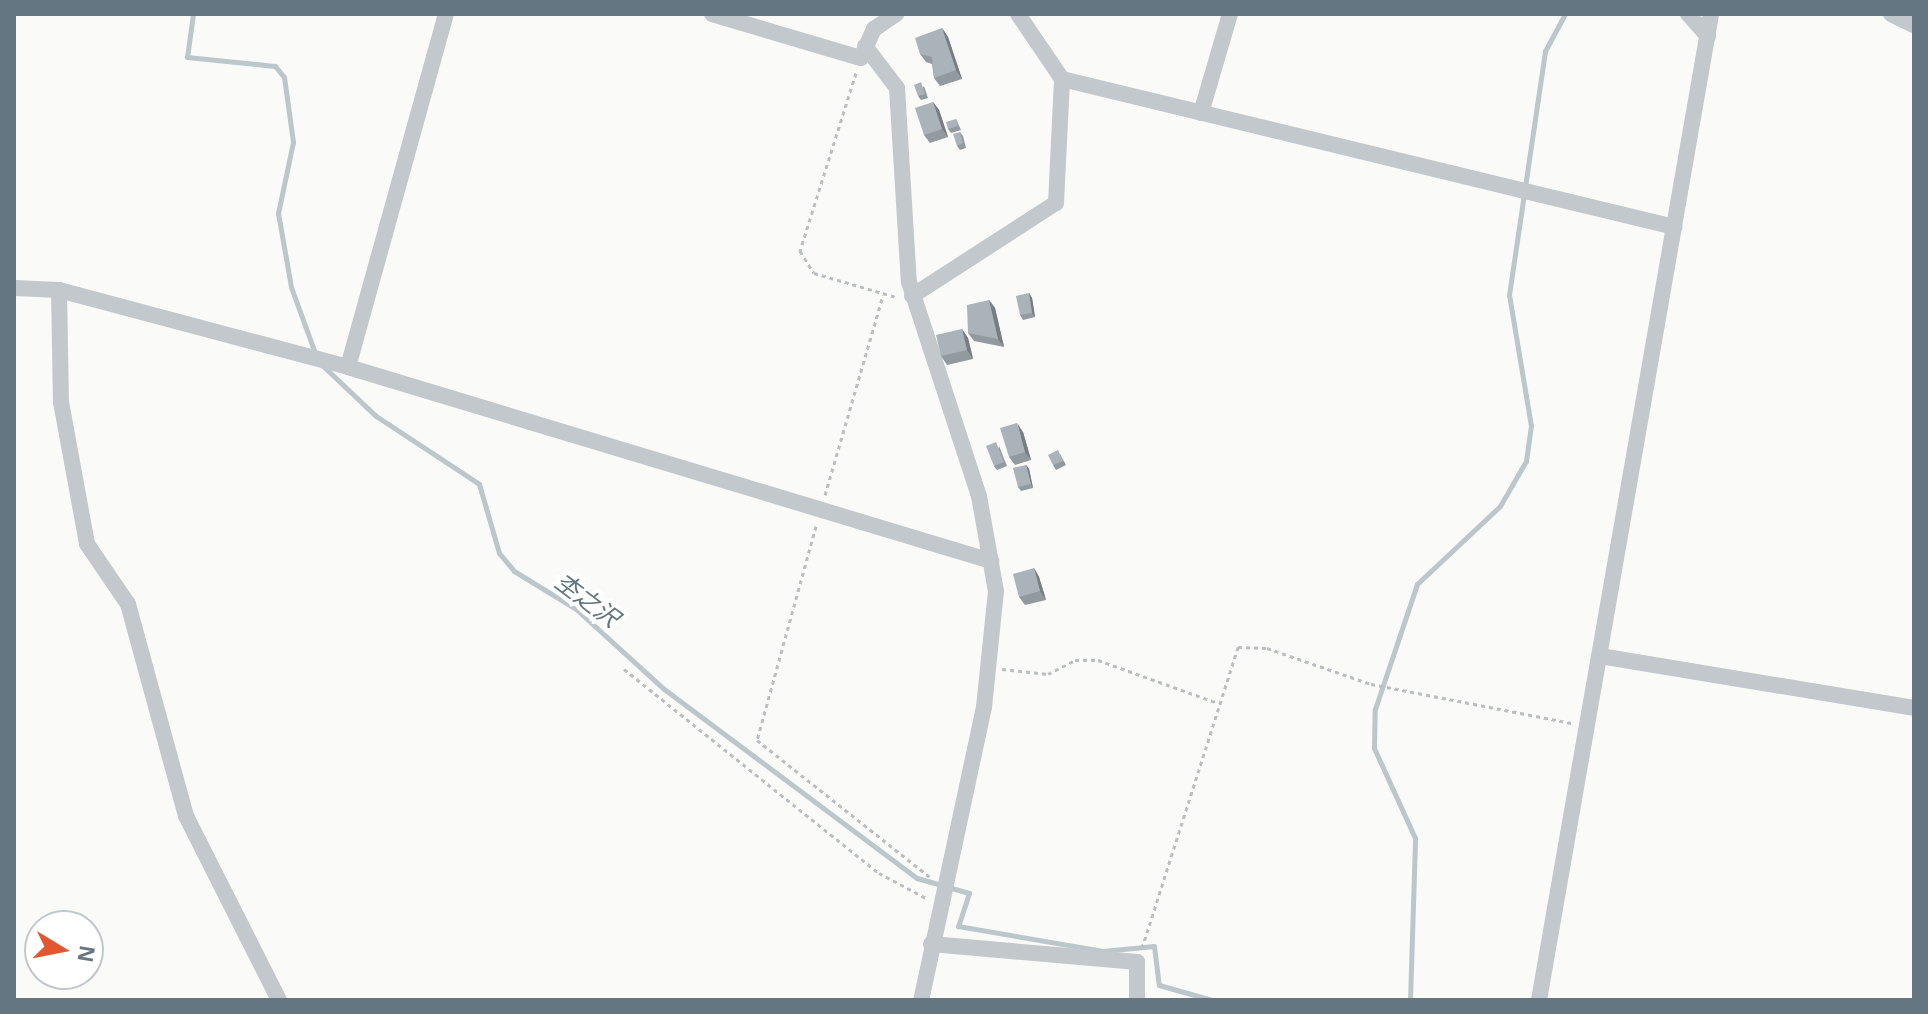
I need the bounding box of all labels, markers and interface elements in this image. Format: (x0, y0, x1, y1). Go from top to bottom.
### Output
water label: 杢之沢 (550, 567, 624, 633)
north arrow (24, 910, 104, 990)
text: N (72, 944, 100, 964)

